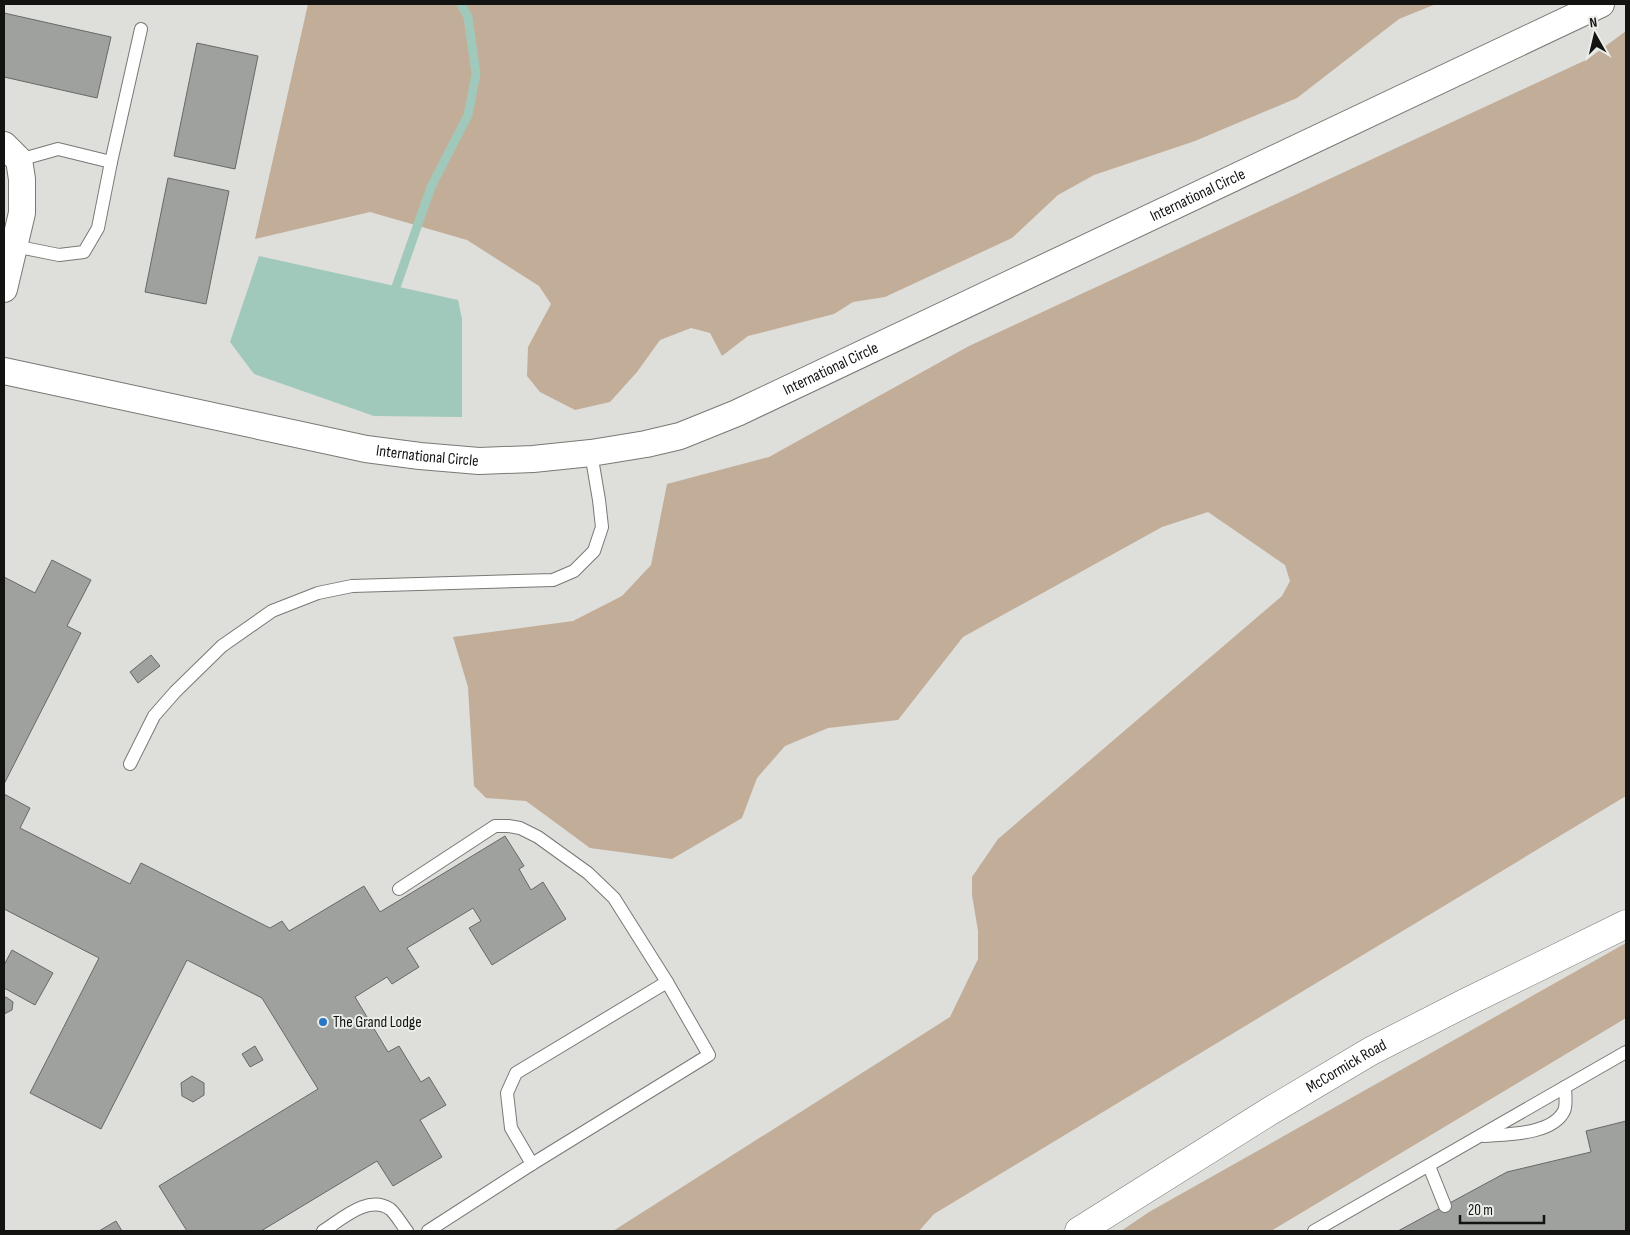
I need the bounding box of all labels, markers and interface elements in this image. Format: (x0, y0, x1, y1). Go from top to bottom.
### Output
north arrow (1570, 10, 1620, 60)
text: N (1588, 14, 1598, 32)
street label: International Circle (1147, 164, 1248, 226)
street label: International Circle (780, 338, 881, 399)
street label: International Circle (375, 441, 479, 470)
place label: The Grand Lodge (333, 1013, 422, 1032)
marker: The Grand Lodge (317, 1016, 329, 1028)
street label: McCormick Road (1303, 1035, 1389, 1097)
scale bar (1460, 1192, 1544, 1224)
text: 20 m (1468, 1201, 1493, 1220)

